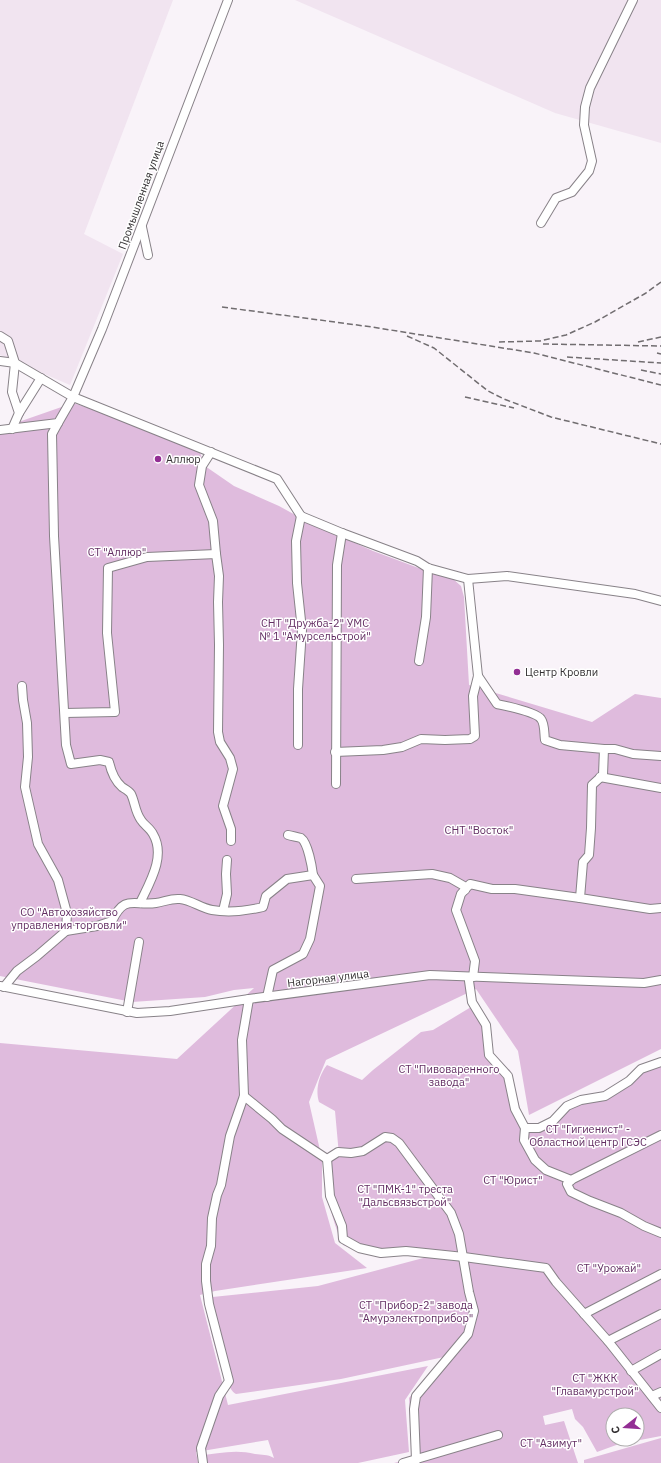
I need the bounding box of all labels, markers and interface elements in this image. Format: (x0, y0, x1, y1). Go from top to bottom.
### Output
street label: Промышленная улица (115, 139, 167, 251)
place label: Аллюр (166, 452, 201, 466)
marker: Аллюр (153, 454, 163, 464)
park label: СТ "Аллюр" (88, 545, 146, 559)
park label: СНТ "Дружба-2" УМС № 1 "Амурсельстрой" (259, 616, 371, 643)
place label: Центр Кровли (525, 665, 598, 679)
marker: Центр Кровли (512, 667, 522, 677)
park label: СНТ "Восток" (445, 823, 513, 837)
park label: СО "Автохозяйство управления торговли" (11, 905, 127, 932)
street label: Нагорная улица (286, 966, 370, 990)
park label: СТ "Пивоваренного завода" (399, 1062, 499, 1089)
park label: СТ "Гигиенист" - Областной центр ГСЭС (529, 1122, 647, 1149)
park label: СТ "Юрист" (483, 1173, 543, 1187)
park label: СТ "ПМК-1" треста "Дальсвязьстрой" (357, 1182, 453, 1209)
park label: СТ "Урожай" (577, 1261, 641, 1275)
park label: СТ "Прибор-2" завода "Амурэлектроприбор" (359, 1298, 473, 1325)
park label: СТ "ЖКК "Главамурстрой" (551, 1371, 639, 1398)
north arrow (605, 1407, 645, 1447)
text: С (608, 1424, 623, 1435)
park label: СТ "Азимут" (520, 1436, 582, 1450)

